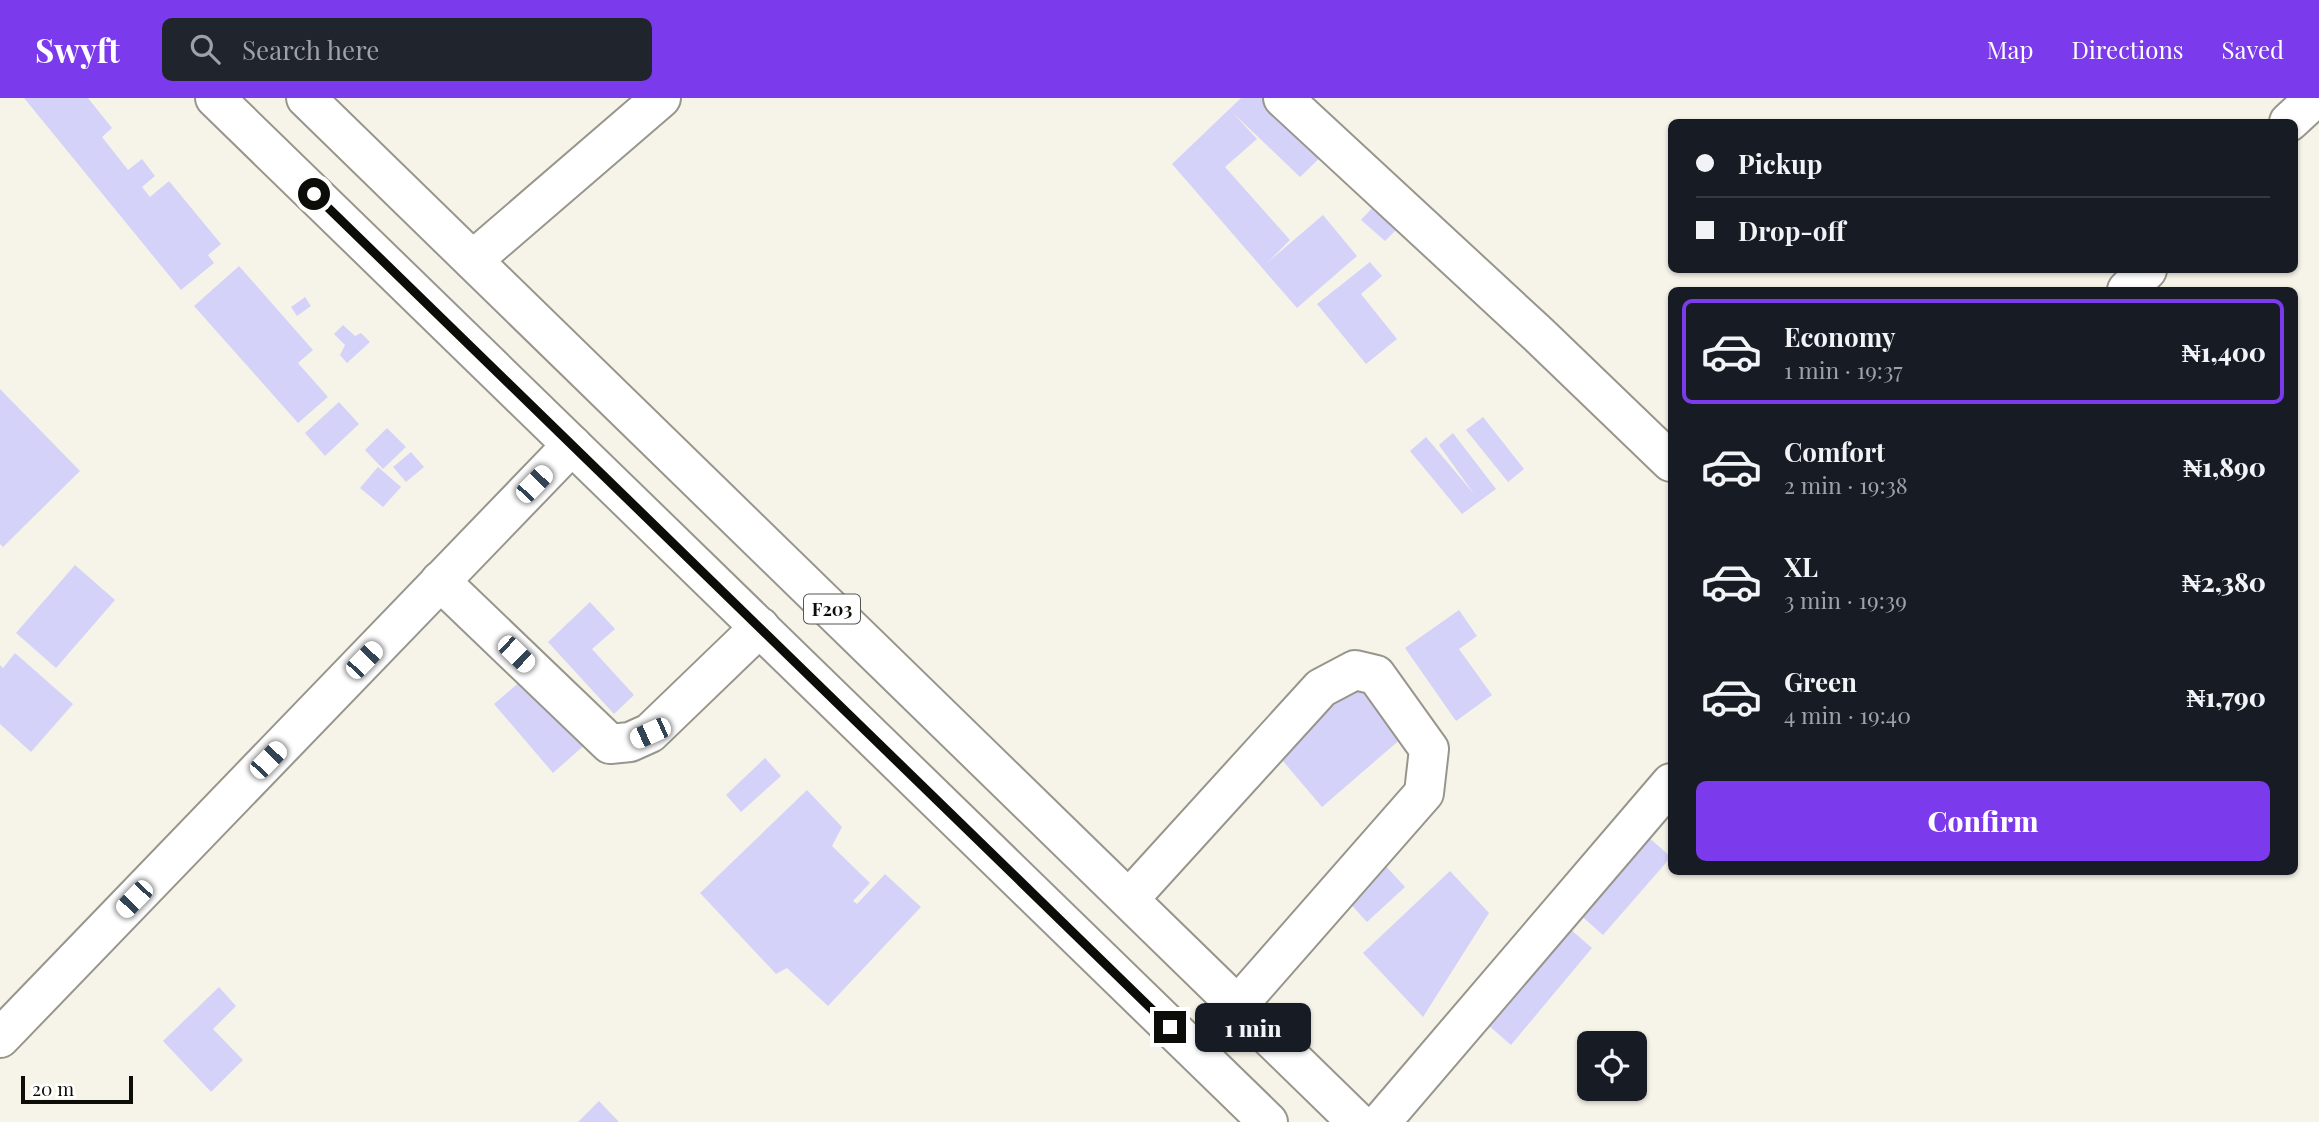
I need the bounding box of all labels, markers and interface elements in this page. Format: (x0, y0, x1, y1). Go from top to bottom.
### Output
search box (162, 18, 652, 81)
text: Swyft (35, 27, 120, 71)
icon: search (186, 30, 224, 68)
text: Search here (242, 32, 379, 67)
text: Map (1987, 33, 2033, 65)
text: Directions (2071, 33, 2184, 65)
text: Saved (2222, 33, 2284, 65)
text: Pickup (1738, 146, 1822, 181)
route start (298, 178, 330, 210)
text: Drop-off (1738, 213, 1845, 248)
text: Economy (1784, 319, 1895, 354)
icon: car (1700, 320, 1763, 383)
text: ₦1,400 (2182, 334, 2266, 369)
text: 1 min · 19:37 (1784, 354, 1903, 385)
text: Comfort (1784, 434, 1885, 469)
icon: car (1700, 435, 1763, 498)
text: ₦1,890 (2183, 449, 2266, 484)
car (512, 462, 557, 506)
text: 2 min · 19:38 (1784, 469, 1908, 500)
text: XL (1784, 549, 1818, 584)
icon: car (1700, 550, 1763, 613)
text: ₦2,380 (2182, 564, 2266, 599)
text: 3 min · 19:39 (1784, 584, 1907, 615)
road number: F203 (804, 594, 860, 624)
car (494, 632, 539, 676)
car (342, 638, 387, 682)
text: Green (1784, 664, 1857, 699)
icon: car (1700, 665, 1763, 728)
text: ₦1,790 (2186, 679, 2266, 714)
text: 4 min · 19:40 (1784, 699, 1911, 730)
car (627, 715, 674, 751)
car (246, 738, 291, 782)
button: Confirm (1696, 781, 2270, 861)
car (112, 877, 157, 921)
callout: 1 min (1194, 1002, 1310, 1052)
route end (1154, 1011, 1186, 1043)
text: 1 min (1225, 1012, 1281, 1043)
map controls (1577, 1031, 1647, 1101)
button: locate (1577, 1031, 1647, 1101)
scale bar (21, 1073, 133, 1105)
text: 20 m (32, 1075, 74, 1101)

